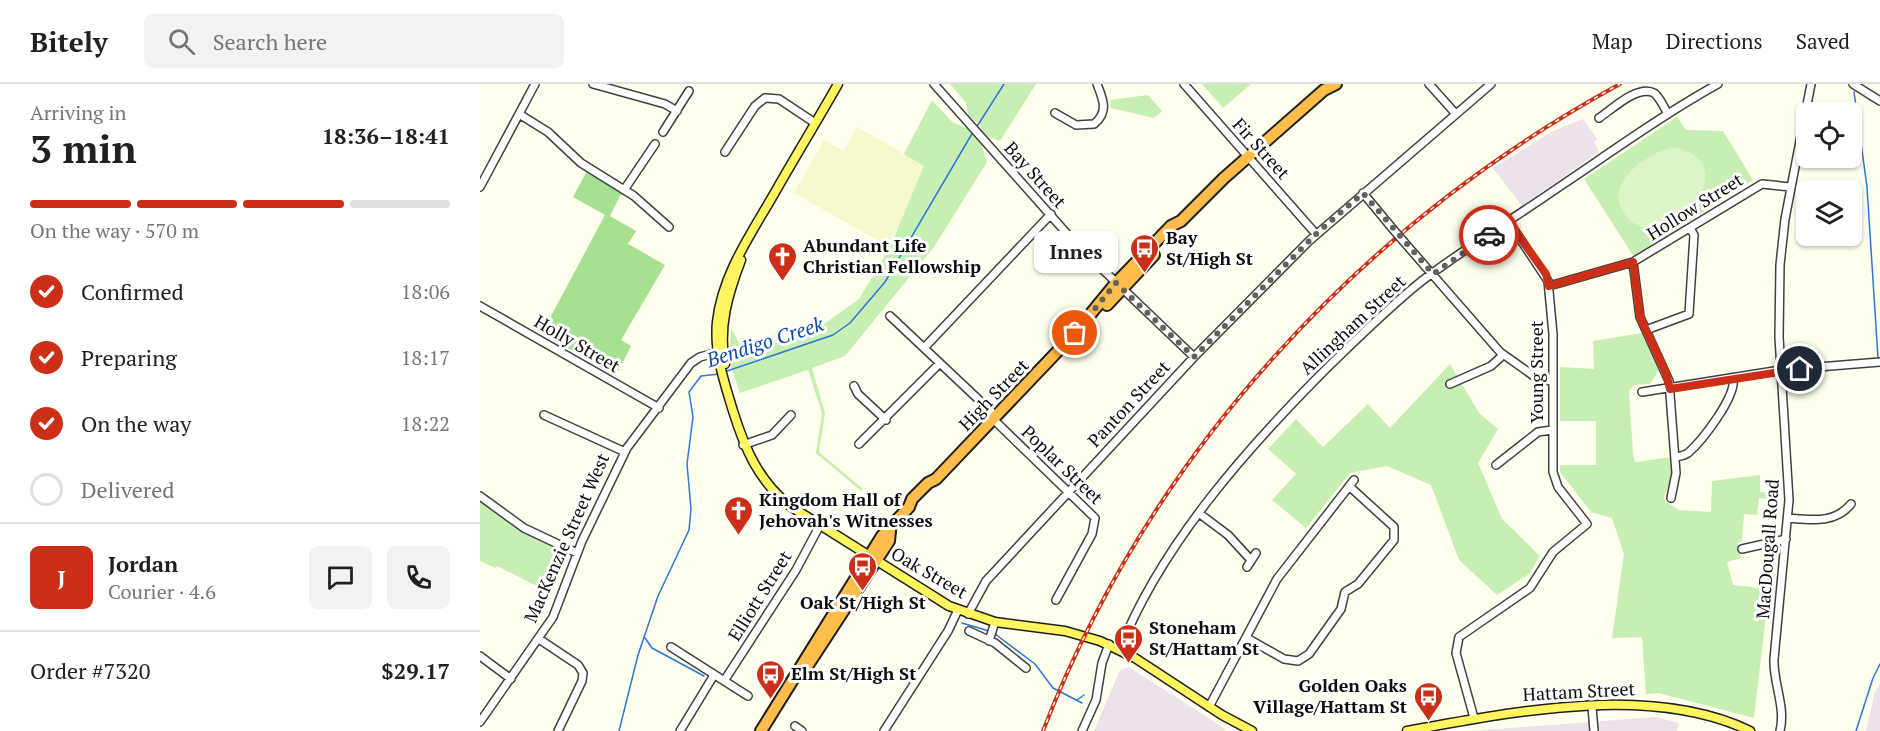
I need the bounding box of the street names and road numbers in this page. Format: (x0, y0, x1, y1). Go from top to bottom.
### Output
street label: Fir Street (1228, 113, 1296, 184)
street label: Bay Street (1000, 136, 1072, 213)
street label: Hollow Street (1642, 167, 1747, 245)
street label: Allingham Street (1294, 269, 1411, 380)
street label: Holly Street (530, 309, 625, 378)
street label: Young Street (1524, 320, 1548, 423)
street label: High Street (953, 353, 1034, 435)
street label: Panton Street (1082, 355, 1175, 452)
street label: Poplar Street (1017, 419, 1109, 509)
street label: MacKenzie Street West (518, 449, 614, 626)
street label: MacDougall Road (1750, 478, 1784, 620)
street label: Oak Street (887, 541, 972, 604)
street label: Elliott Street (722, 545, 797, 645)
street label: Hattam Street (1522, 676, 1636, 706)

